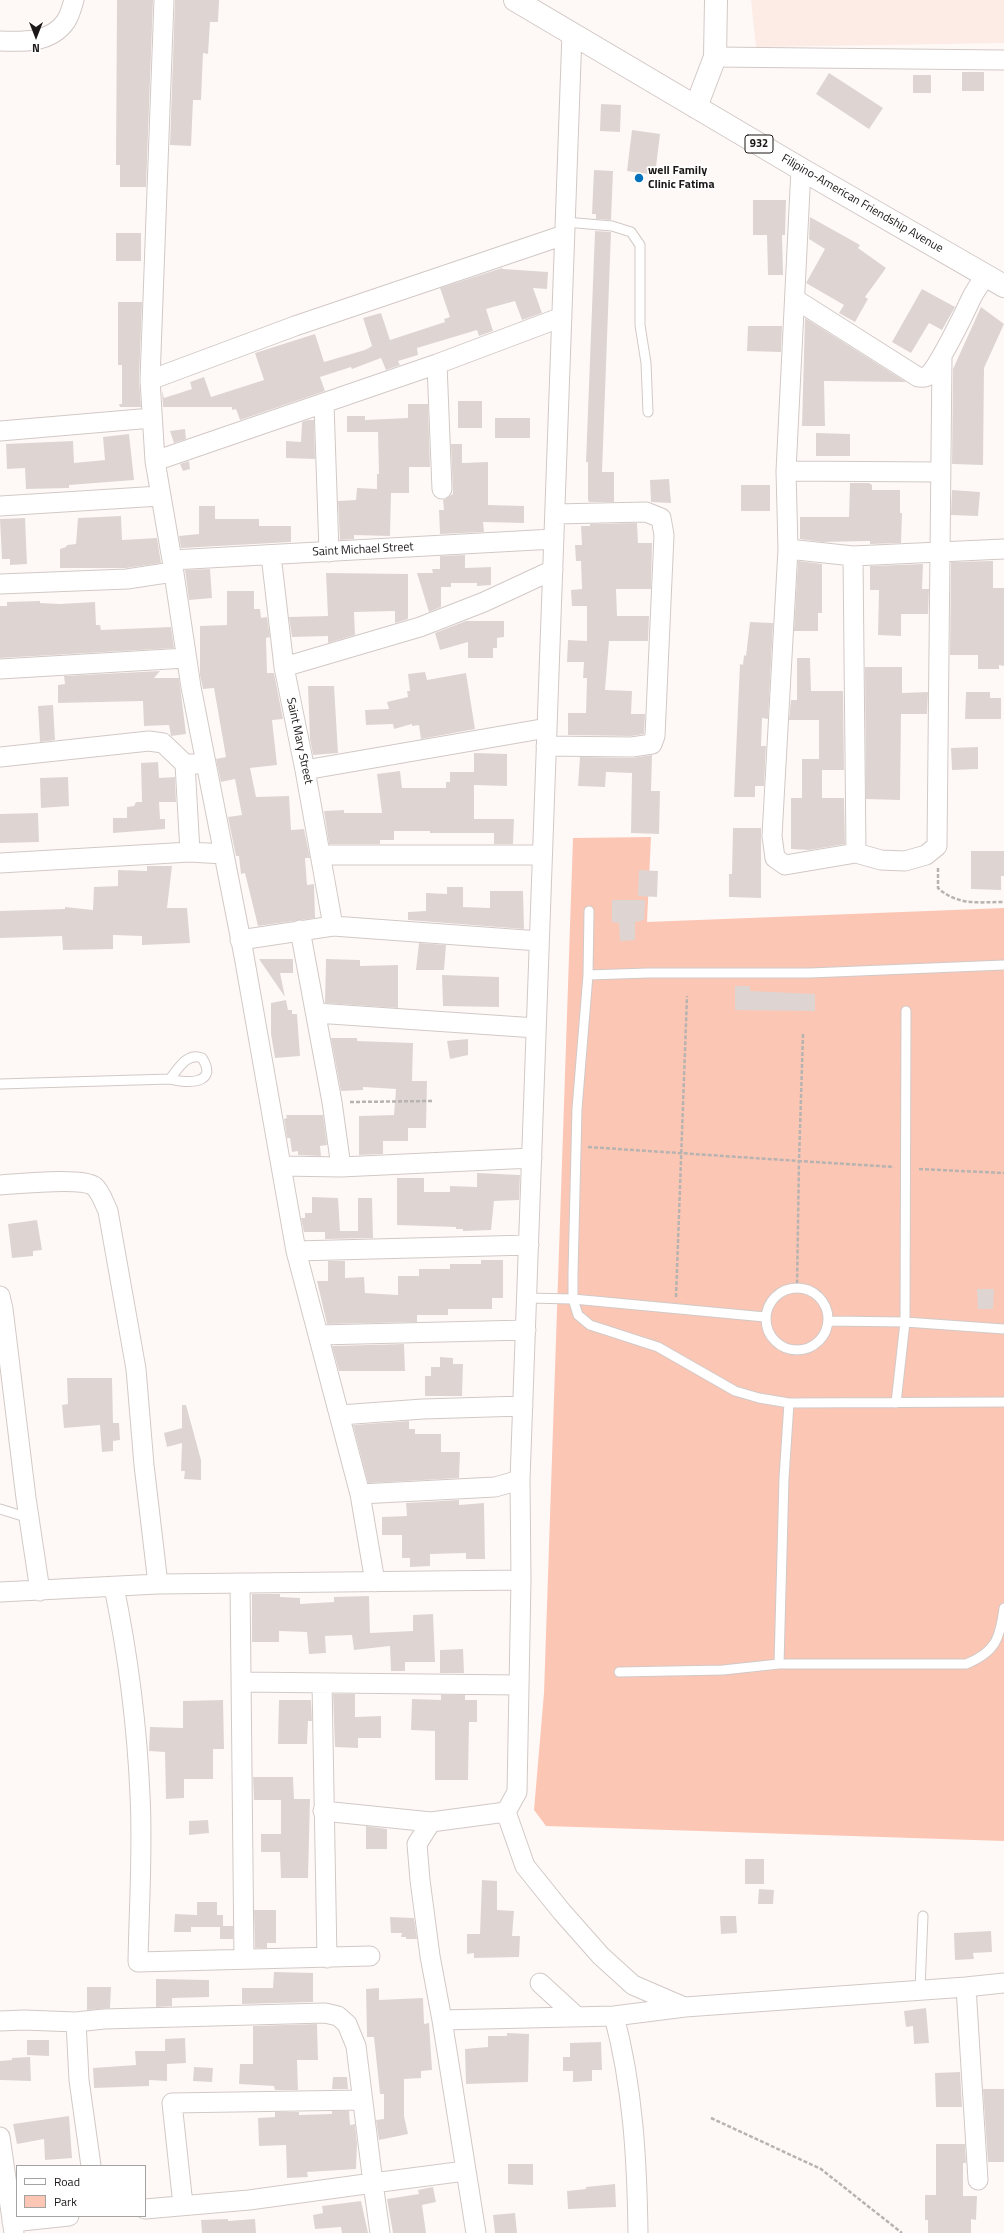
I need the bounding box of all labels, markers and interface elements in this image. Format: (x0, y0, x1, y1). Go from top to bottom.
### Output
north arrow (16, 16, 56, 56)
text: N (32, 40, 40, 56)
road number: 932 (745, 135, 773, 153)
street label: Filipino-American Friendship Avenue (779, 152, 945, 256)
place label: well Family Clinic Fatima (648, 164, 715, 192)
marker: well Family Clinic Fatima (633, 172, 645, 184)
street label: Saint Michael Street (312, 540, 414, 560)
street label: Saint Mary Street (283, 696, 315, 786)
legend (16, 2165, 146, 2217)
text: Road (54, 2172, 80, 2191)
text: Park (54, 2192, 77, 2211)

